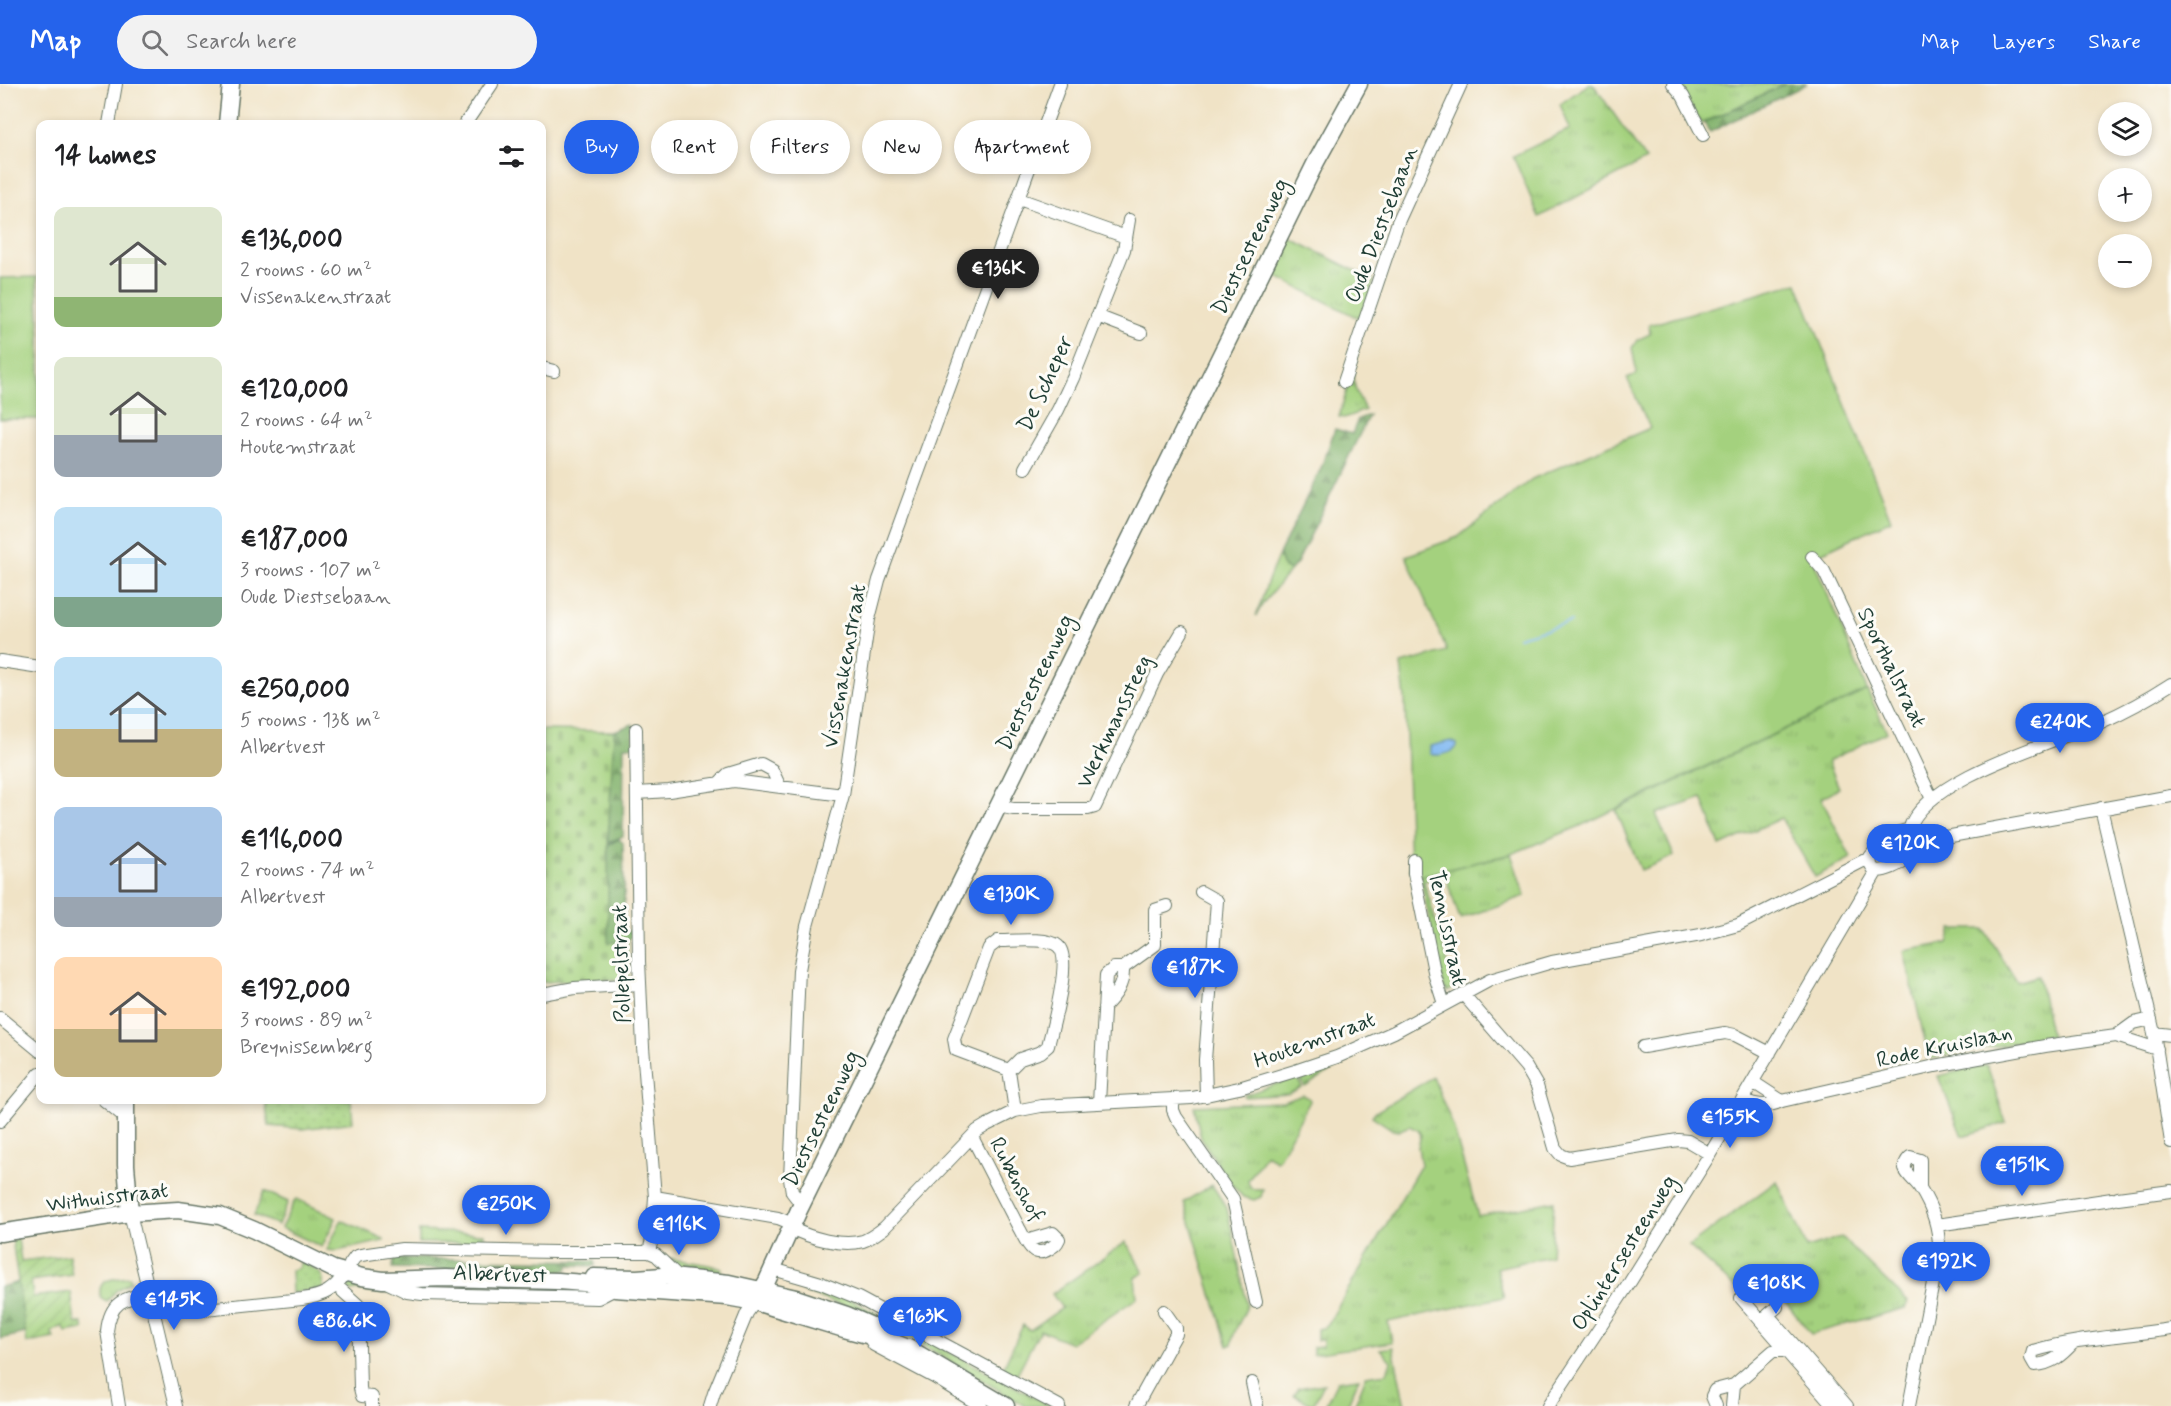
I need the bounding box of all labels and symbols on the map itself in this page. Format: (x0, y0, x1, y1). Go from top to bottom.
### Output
street label: Oude Diestsebaan (1339, 142, 1425, 307)
street label: Diestsesteenweg (1206, 174, 1299, 321)
pin: €136K (956, 249, 1040, 300)
street label: De Scheper (1011, 331, 1081, 436)
street label: Vissenakenstraat (817, 582, 873, 751)
street label: Sporthalstraat (1850, 603, 1932, 733)
street label: Diestsesteenweg (991, 610, 1084, 757)
street label: Werkmanssteeg (1071, 651, 1160, 793)
pin: €240K (2018, 703, 2102, 754)
pin: €120K (1868, 824, 1952, 875)
street label: Tennisstraat (1421, 868, 1473, 989)
pin: €130K (969, 875, 1053, 926)
street label: Pollepelstraat (606, 904, 638, 1024)
pin: €187K (1153, 948, 1237, 999)
street label: Houtemstraat (1250, 1006, 1379, 1076)
street label: Rode Kruislaan (1874, 1019, 2015, 1075)
street label: Diestsesteenweg (777, 1046, 870, 1193)
pin: €155K (1688, 1098, 1772, 1149)
street label: Rubenshof (982, 1133, 1050, 1227)
pin: €151K (1980, 1146, 2064, 1197)
street label: Oplintersesteenweg (1566, 1170, 1686, 1338)
street label: Withuisstraat (45, 1177, 170, 1219)
pin: €250K (464, 1185, 548, 1236)
pin: €116K (637, 1205, 721, 1256)
pin: €192K (1904, 1242, 1988, 1293)
street label: Albertvest (453, 1259, 547, 1291)
pin: €108K (1734, 1264, 1818, 1315)
pin: €145K (132, 1280, 216, 1331)
pin: €163K (878, 1297, 962, 1348)
pin: €86.6K (295, 1302, 393, 1353)

